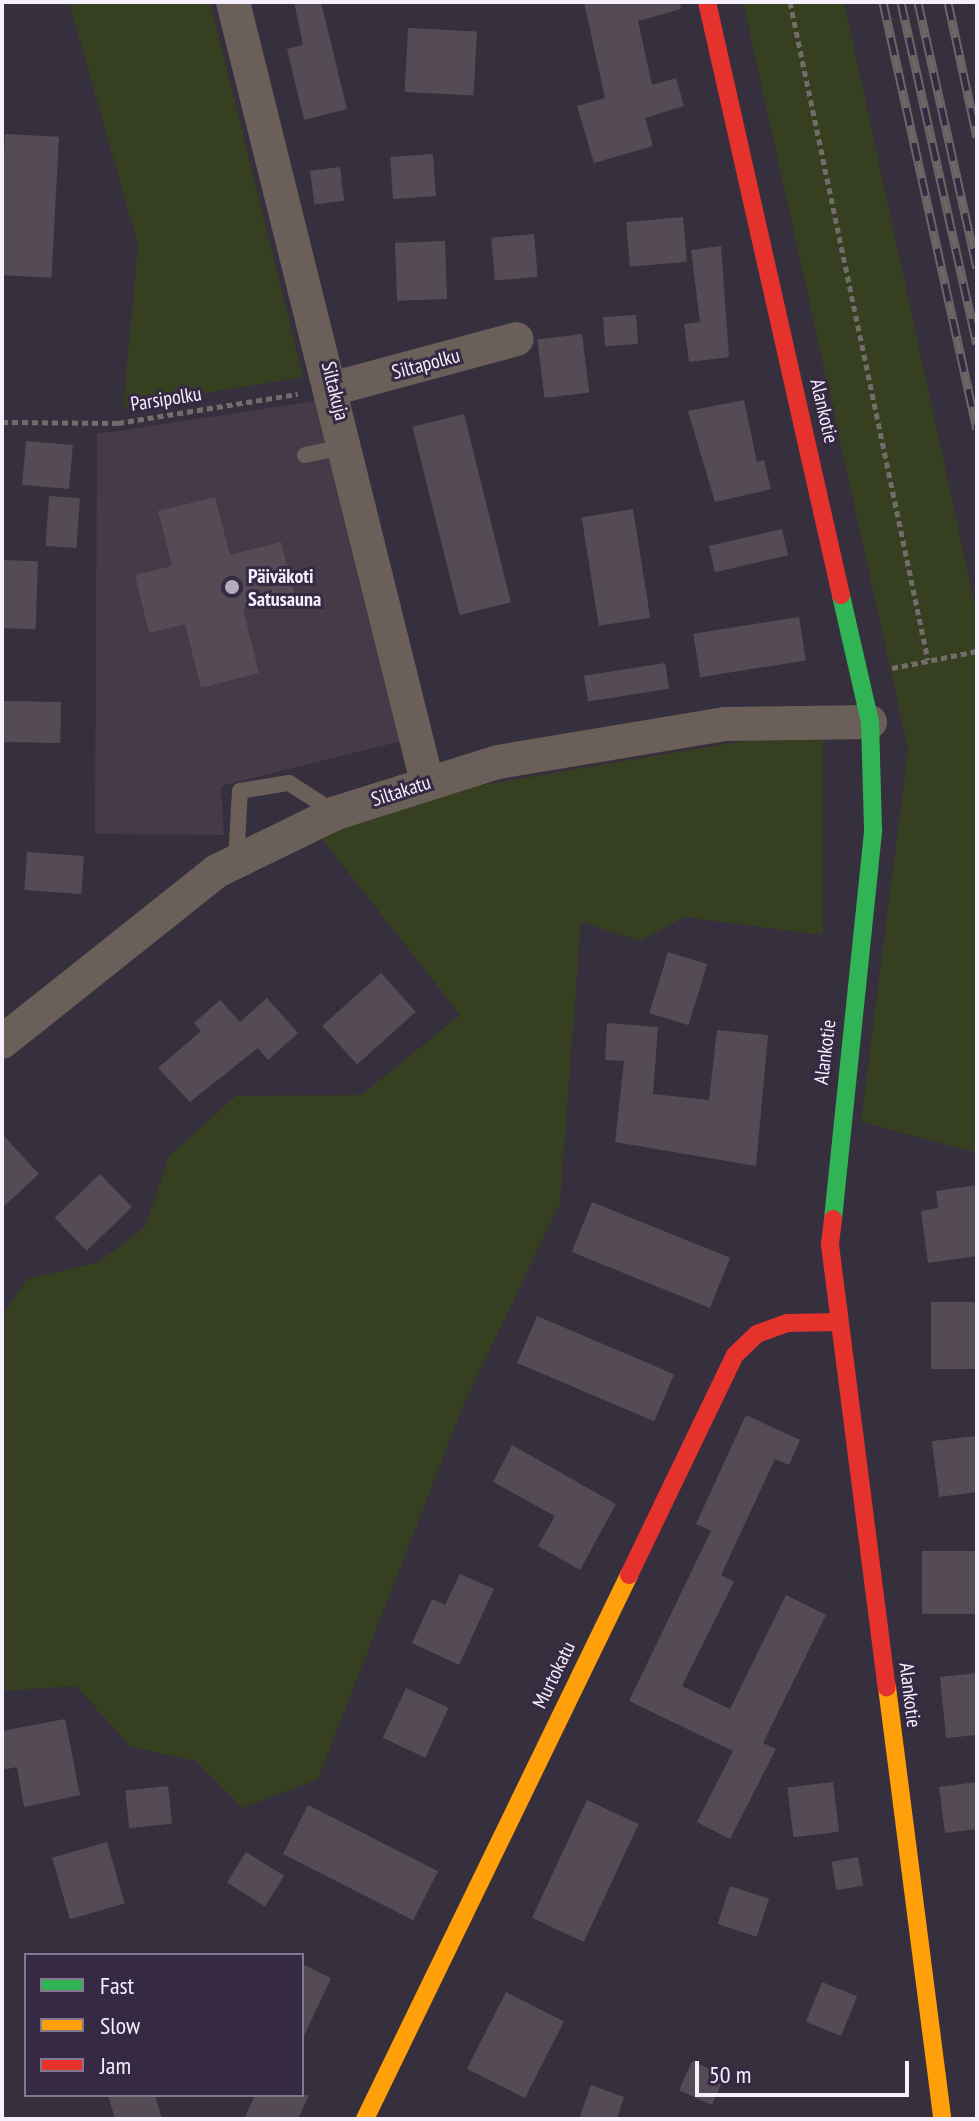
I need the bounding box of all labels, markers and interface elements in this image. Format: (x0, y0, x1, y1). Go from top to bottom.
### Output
street label: Siltapolku (389, 343, 463, 385)
street label: Siltakuja (316, 359, 354, 423)
street label: Alankotie (805, 377, 843, 445)
street label: Parsipolku (129, 382, 203, 416)
place label: Päiväkoti Satusauna (248, 564, 321, 611)
marker: Päiväkoti Satusauna (223, 578, 241, 596)
street label: Siltakatu (368, 770, 434, 812)
street label: Alankotie (809, 1018, 841, 1086)
street label: Murtokatu (528, 1638, 580, 1712)
street label: Alankotie (894, 1661, 926, 1729)
legend (24, 1953, 304, 2097)
text: Fast (100, 1970, 134, 2001)
text: Slow (100, 2010, 140, 2041)
scale bar (699, 2045, 913, 2095)
text: Jam (100, 2050, 131, 2081)
text: 50 m (709, 2059, 751, 2090)

